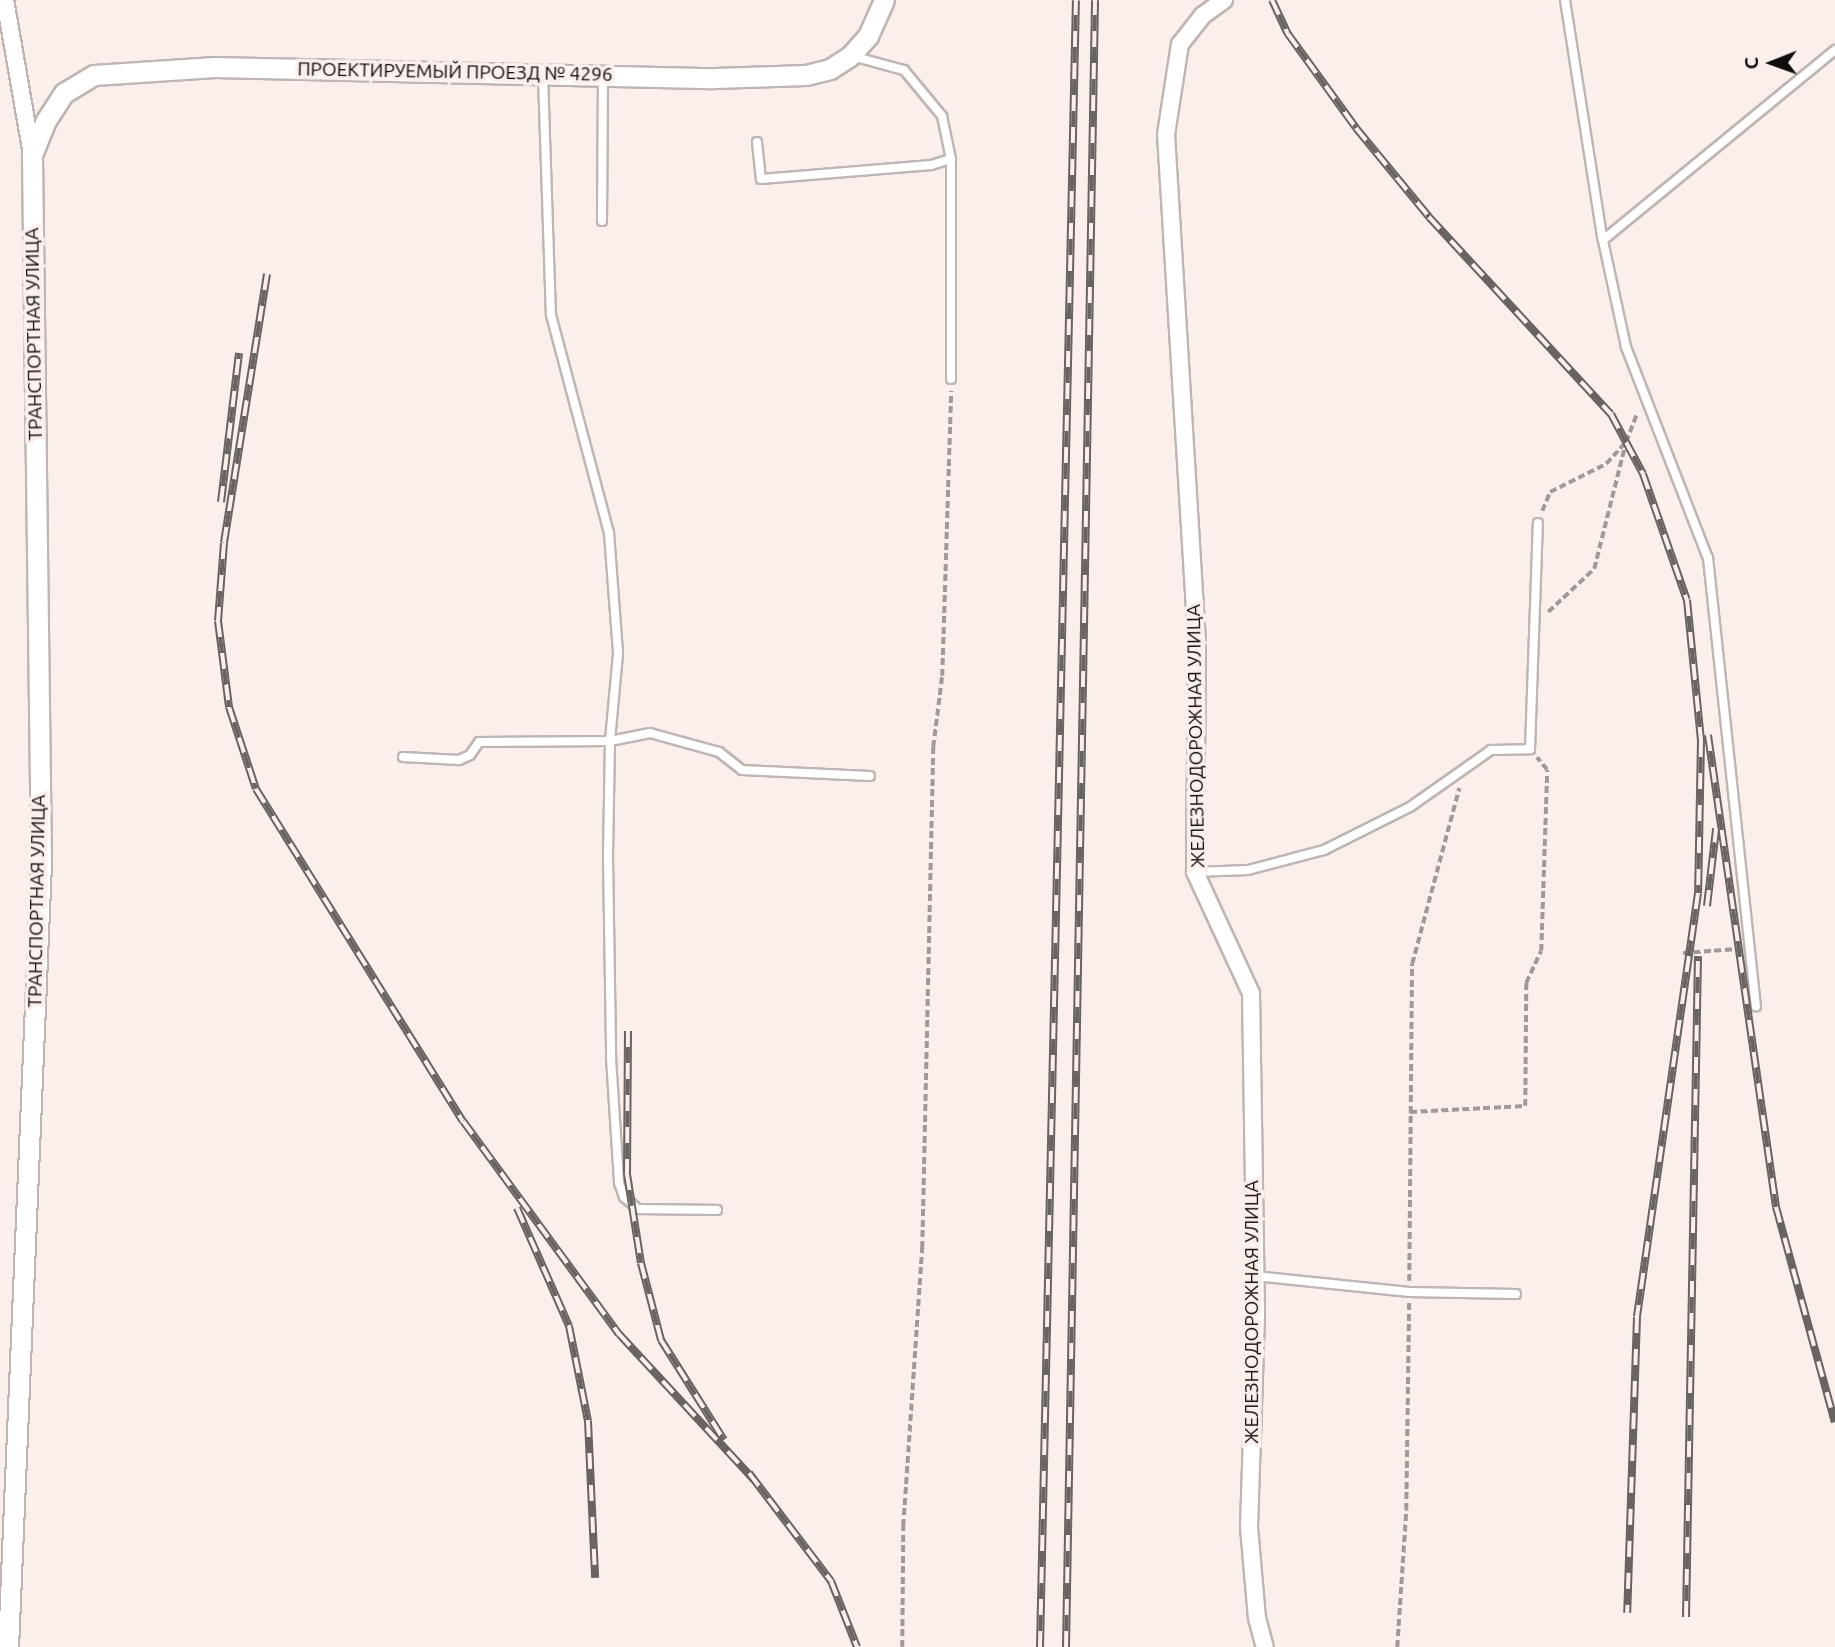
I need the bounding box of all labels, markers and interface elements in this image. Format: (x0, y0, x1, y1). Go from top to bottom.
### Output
north arrow (1737, 28, 1807, 98)
text: С (1740, 57, 1762, 70)
street label: ПРОЕКТИРУЕМЫЙ ПРОЕЗД № 4296 (297, 58, 613, 86)
street label: ТРАНСПОРТНАЯ УЛИЦА (21, 227, 47, 441)
street label: ЖЕЛЕЗНОДОРОЖНАЯ УЛИЦА (1182, 604, 1210, 868)
street label: ТРАНСПОРТНАЯ УЛИЦА (24, 794, 50, 1008)
street label: ЖЕЛЕЗНОДОРОЖНАЯ УЛИЦА (1241, 1180, 1263, 1444)

